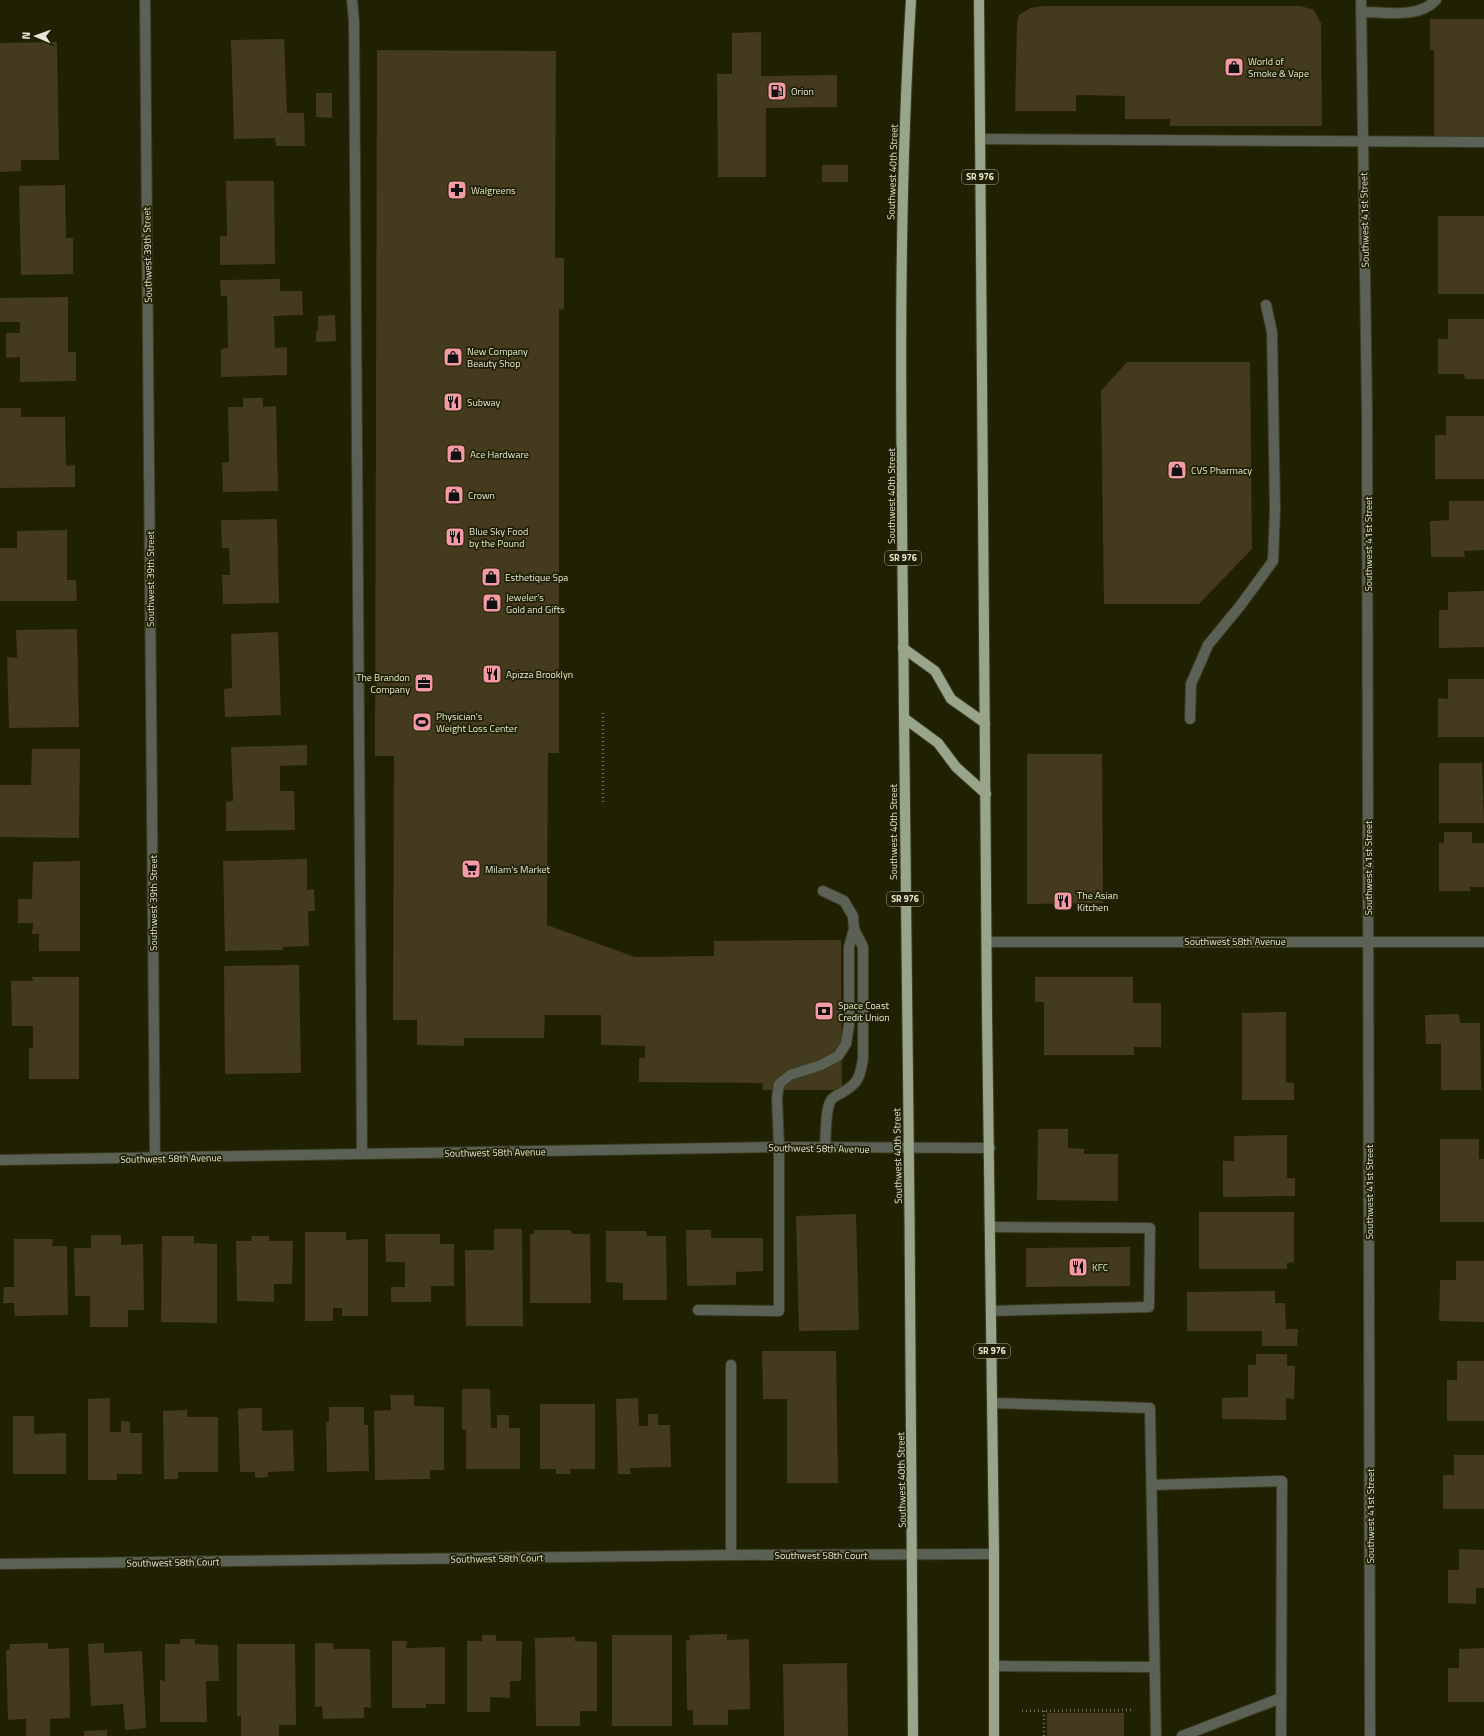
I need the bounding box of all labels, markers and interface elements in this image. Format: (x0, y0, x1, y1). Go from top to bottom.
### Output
north arrow (16, 16, 56, 56)
text: N (18, 32, 34, 40)
place label: World of Smoke & Vape (1248, 54, 1309, 81)
shop icon: World of Smoke & Vape (1223, 56, 1245, 78)
fuel station icon: Orion (766, 80, 788, 102)
place label: Orion (791, 84, 814, 99)
street label: Southwest 40th Street (883, 123, 902, 220)
road number: SR 976 (962, 170, 998, 184)
street label: Southwest 41st Street (1356, 172, 1373, 268)
pharmacy icon: Walgreens (446, 179, 468, 201)
place label: Walgreens (471, 183, 516, 198)
street label: Southwest 39th Street (139, 206, 156, 303)
place label: New Company Beauty Shop (467, 344, 528, 371)
shop icon: New Company Beauty Shop (442, 346, 464, 368)
restaurant icon: Subway (442, 391, 464, 413)
place label: Subway (467, 395, 500, 410)
shop icon: Ace Hardware (445, 443, 467, 465)
place label: Ace Hardware (470, 447, 529, 462)
street label: Southwest 40th Street (884, 448, 899, 544)
shop icon: CVS Pharmacy (1166, 459, 1188, 481)
place label: CVS Pharmacy (1191, 463, 1252, 478)
shop icon: Crown (443, 484, 465, 506)
place label: Crown (468, 488, 495, 503)
street label: Southwest 41st Street (1361, 496, 1376, 592)
place label: Blue Sky Food by the Pound (469, 524, 528, 551)
restaurant icon: Blue Sky Food by the Pound (444, 526, 466, 548)
street label: Southwest 39th Street (143, 531, 158, 627)
road number: SR 976 (885, 551, 921, 565)
shop icon: Esthetique Spa (480, 566, 502, 588)
place label: Esthetique Spa (505, 570, 568, 585)
place label: Jeweler's Gold and Gifts (506, 590, 565, 617)
shop icon: Jeweler's Gold and Gifts (481, 592, 503, 614)
restaurant icon: Apizza Brooklyn (481, 663, 503, 685)
place label: Apizza Brooklyn (506, 667, 573, 682)
place label: The Brandon Company (356, 670, 410, 697)
office icon: The Brandon Company (413, 672, 435, 694)
place label: Physician's Weight Loss Center (436, 709, 518, 736)
sports icon: Physician's Weight Loss Center (411, 711, 433, 733)
street label: Southwest 40th Street (886, 784, 901, 880)
street label: Southwest 41st Street (1361, 820, 1376, 916)
street label: Southwest 39th Street (146, 855, 161, 951)
supermarket icon: Milam's Market (460, 858, 482, 880)
place label: Milam's Market (485, 862, 551, 877)
place label: The Asian Kitchen (1077, 888, 1118, 915)
restaurant icon: The Asian Kitchen (1052, 890, 1074, 912)
road number: SR 976 (887, 892, 923, 906)
street label: Southwest 58th Avenue (1184, 934, 1286, 949)
place label: Space Coast Credit Union (838, 998, 890, 1025)
bank icon: Space Coast Credit Union (813, 1000, 835, 1022)
street label: Southwest 40th Street (889, 1107, 906, 1204)
street label: Southwest 58th Avenue (768, 1140, 870, 1157)
street label: Southwest 58th Avenue (444, 1144, 546, 1161)
street label: Southwest 41st Street (1362, 1144, 1377, 1240)
street label: Southwest 58th Avenue (120, 1150, 222, 1167)
restaurant icon: KFC (1067, 1256, 1089, 1278)
place label: KFC (1092, 1260, 1109, 1275)
road number: SR 976 (974, 1344, 1010, 1358)
street label: Southwest 40th Street (893, 1431, 910, 1528)
street label: Southwest 41st Street (1363, 1468, 1378, 1564)
street label: Southwest 58th Court (775, 1548, 868, 1563)
street label: Southwest 58th Court (450, 1550, 544, 1567)
street label: Southwest 58th Court (126, 1554, 220, 1571)

